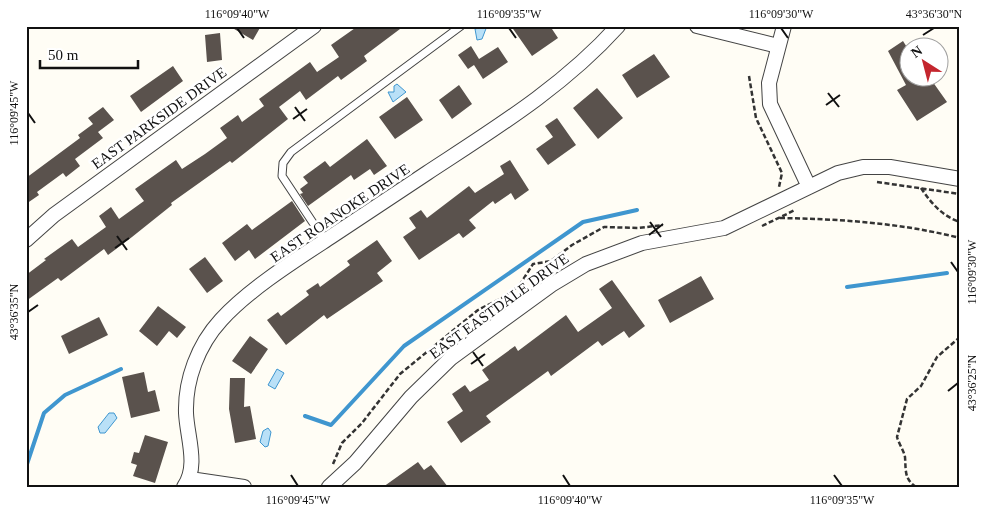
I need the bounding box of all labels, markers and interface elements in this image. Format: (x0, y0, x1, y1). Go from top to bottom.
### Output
text: 116°09'40"W (205, 7, 270, 21)
text: 116°09'35"W (477, 7, 542, 21)
text: 116°09'30"W (749, 7, 814, 21)
text: 43°36'30"N (906, 7, 963, 21)
scale bar (40, 38, 138, 70)
north arrow (898, 38, 948, 88)
text: N (908, 43, 925, 61)
text: 50 m (48, 47, 79, 63)
street label: EAST PARKSIDE DRIVE (89, 64, 229, 172)
text: 116°09'45"W (7, 80, 21, 145)
street label: EAST ROANOKE DRIVE (268, 161, 412, 265)
text: 116°09'30"W (965, 239, 979, 304)
street label: EAST EASTDALE DRIVE (426, 250, 572, 362)
text: 43°36'35"N (7, 283, 21, 340)
text: 43°36'25"N (965, 354, 979, 411)
text: 116°09'45"W (266, 493, 331, 507)
text: 116°09'40"W (538, 493, 603, 507)
text: 116°09'35"W (810, 493, 875, 507)

